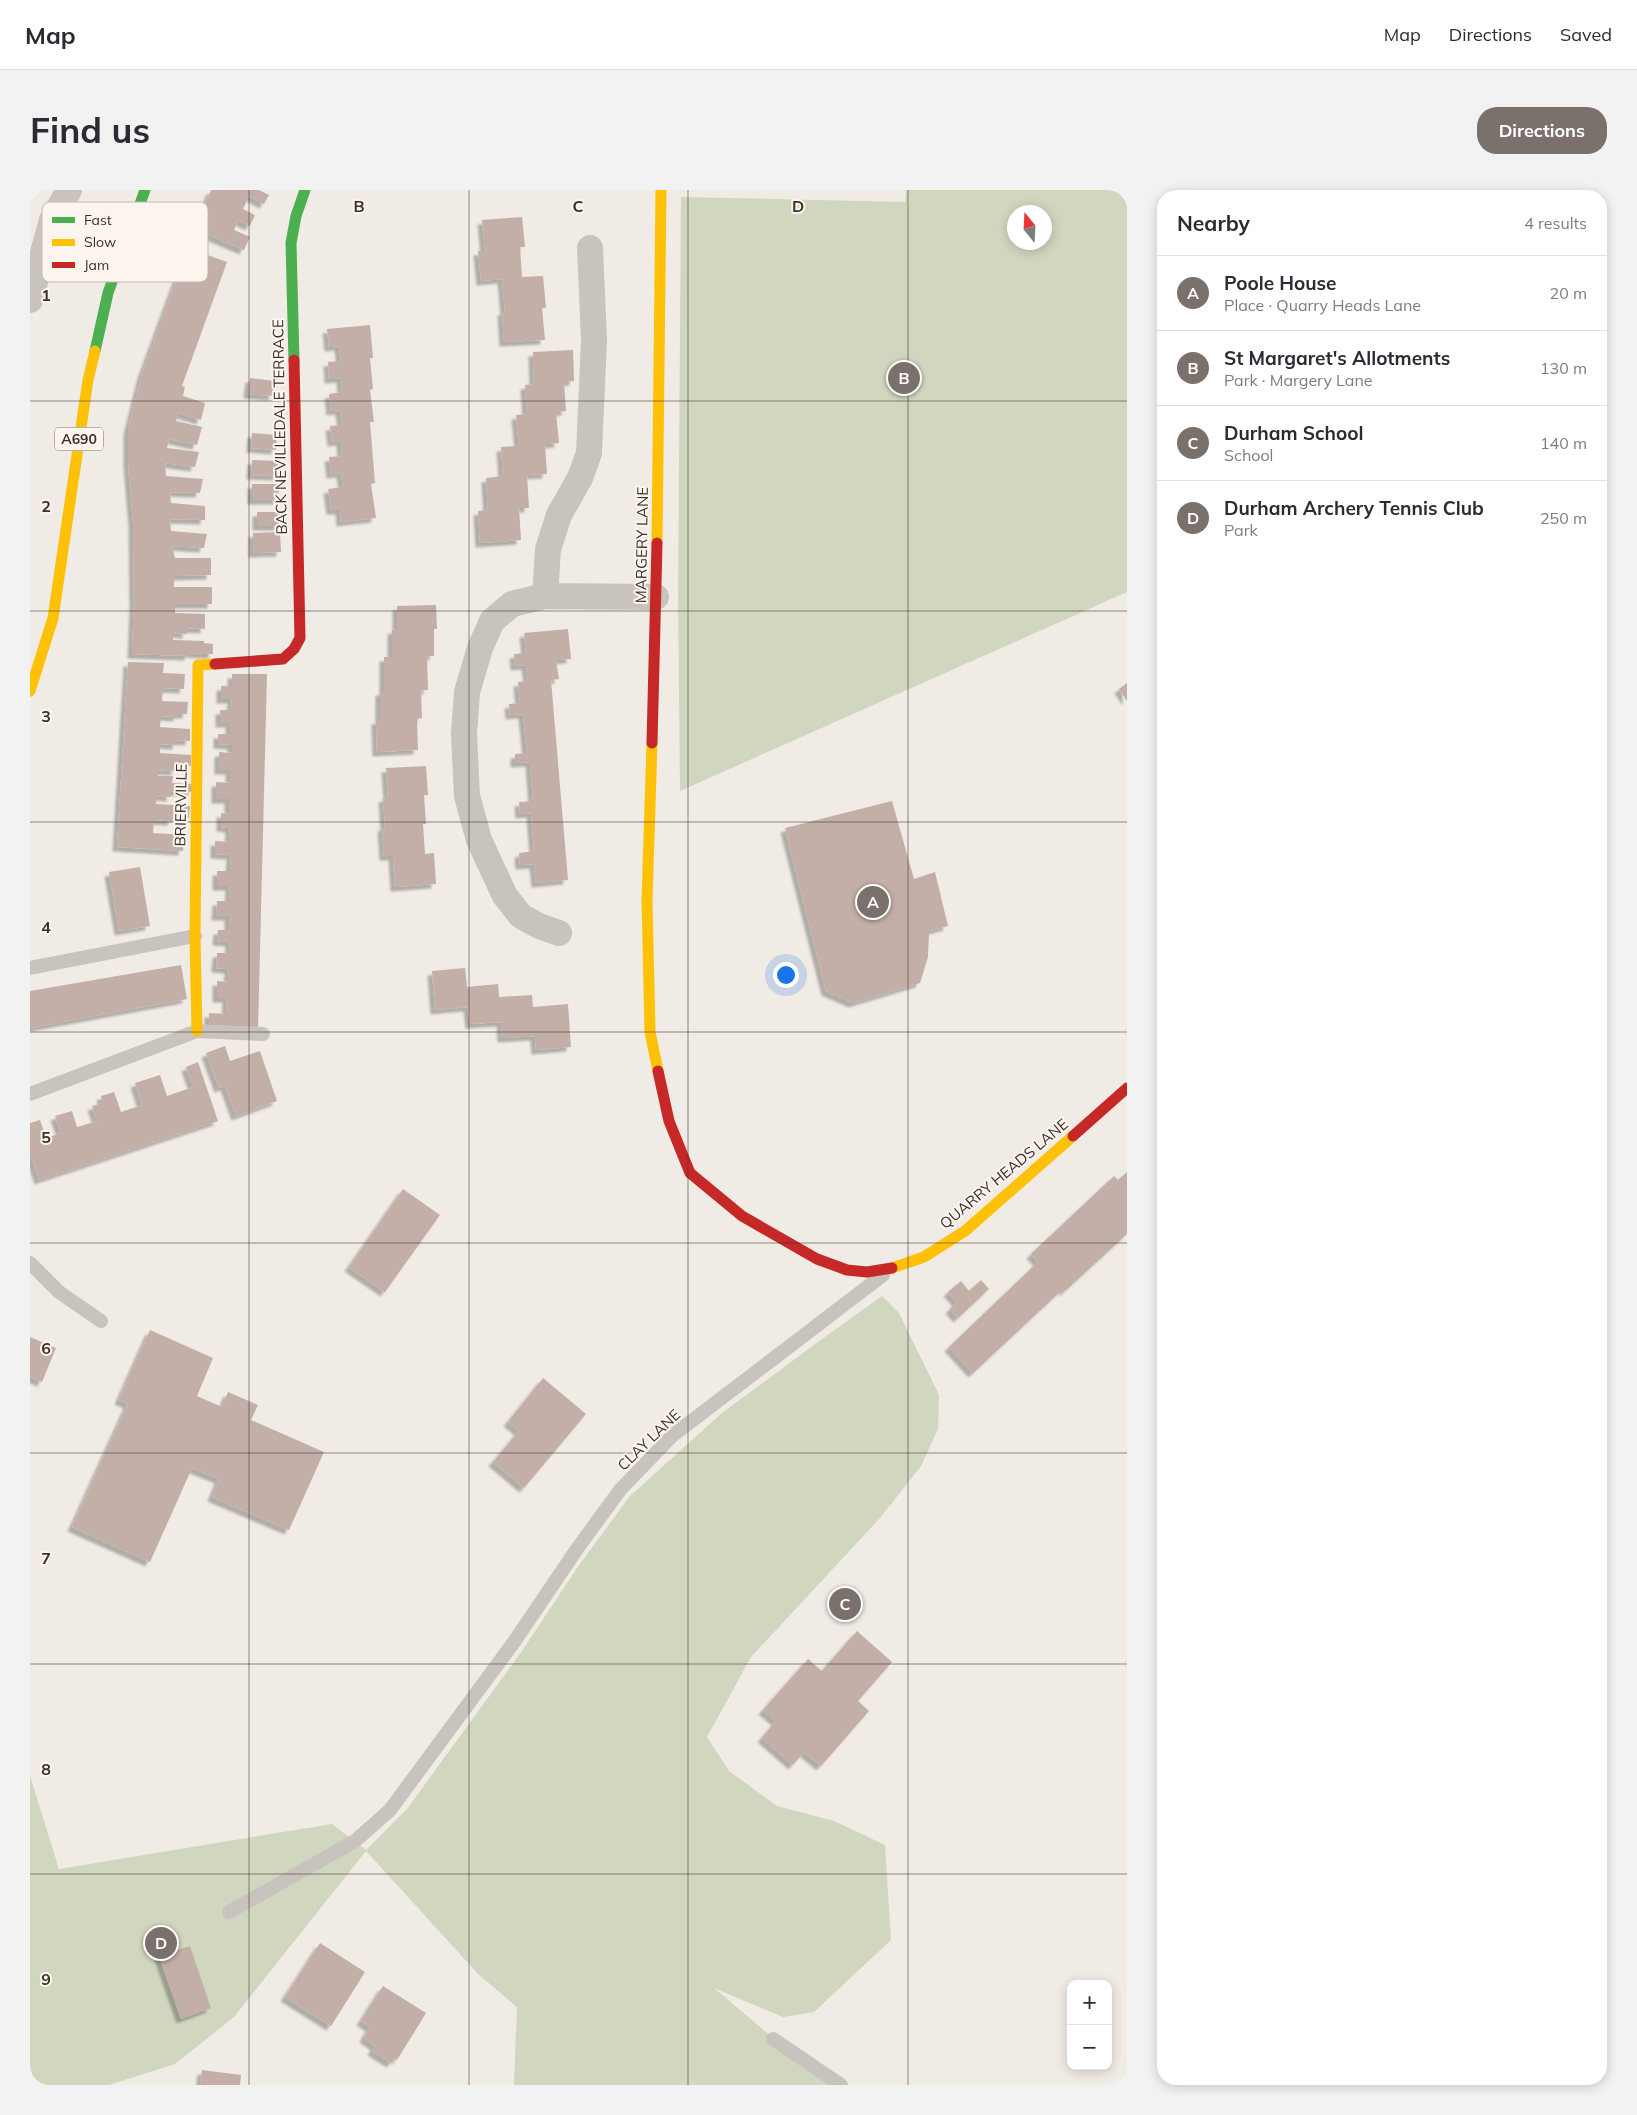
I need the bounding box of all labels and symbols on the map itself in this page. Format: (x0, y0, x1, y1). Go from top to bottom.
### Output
text: B (353, 196, 365, 216)
text: C (573, 196, 584, 216)
text: D (792, 196, 804, 216)
legend (42, 202, 208, 282)
north arrow (1007, 205, 1052, 250)
text: Fast (84, 211, 112, 229)
text: Slow (84, 233, 116, 251)
text: Jam (84, 256, 109, 274)
text: 1 (41, 285, 51, 305)
street label: BACK NEVILLEDALE TERRACE (268, 319, 291, 535)
pin: B (888, 359, 920, 397)
road number: A690 (55, 428, 103, 450)
street label: MARGERY LANE (631, 487, 652, 603)
text: 2 (41, 496, 51, 516)
text: 3 (41, 706, 51, 726)
street label: BRIERVILLE (170, 763, 191, 847)
pin: A (857, 883, 889, 921)
text: 4 (41, 917, 51, 937)
your location (773, 962, 799, 988)
street label: QUARRY HEADS LANE (936, 1114, 1072, 1233)
text: 5 (41, 1127, 51, 1147)
text: 6 (41, 1338, 51, 1358)
street label: CLAY LANE (613, 1405, 684, 1474)
text: 7 (41, 1548, 51, 1568)
pin: C (829, 1585, 861, 1623)
text: 8 (41, 1759, 51, 1779)
pin: D (145, 1924, 177, 1962)
text: 9 (41, 1969, 51, 1989)

